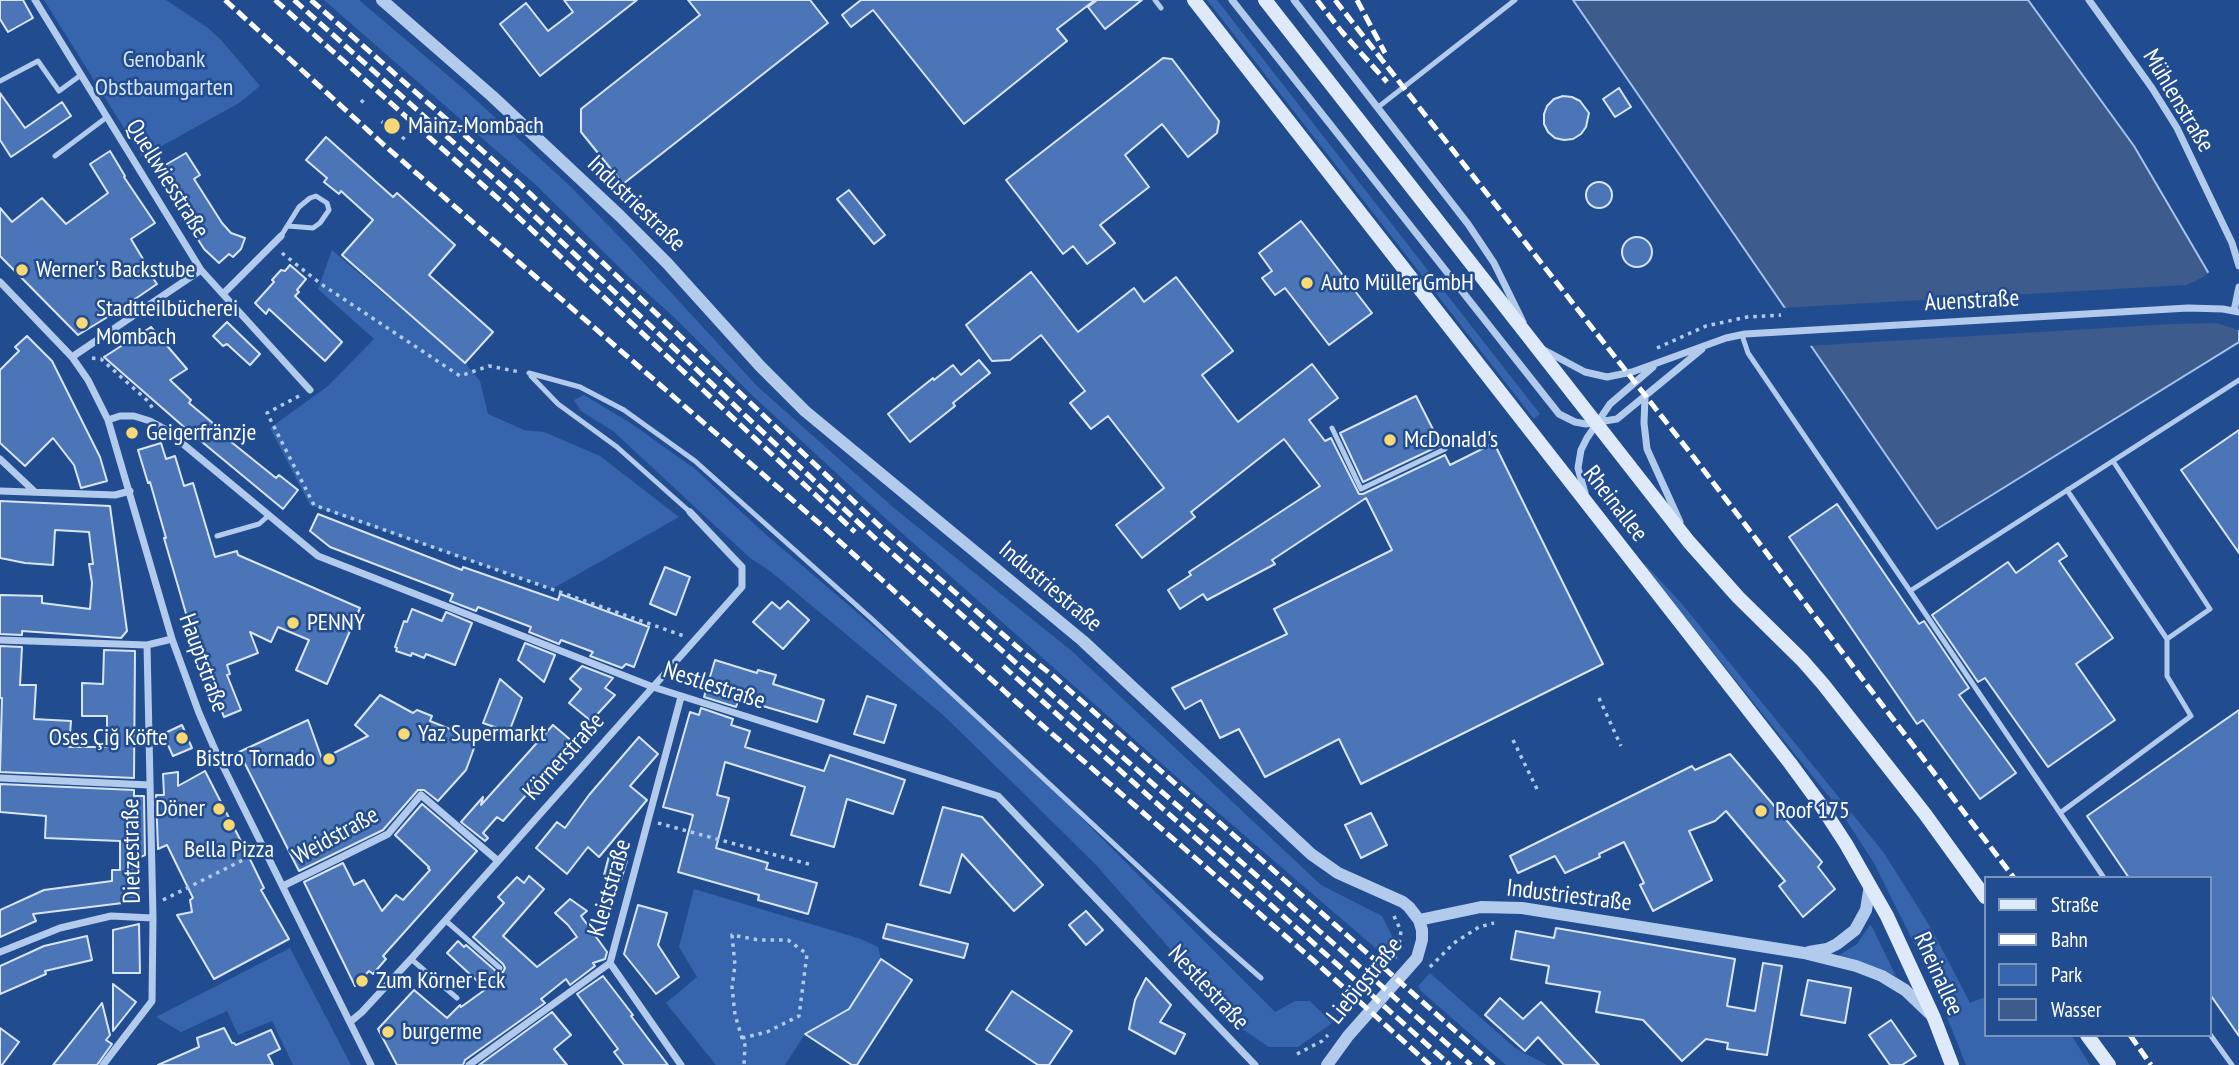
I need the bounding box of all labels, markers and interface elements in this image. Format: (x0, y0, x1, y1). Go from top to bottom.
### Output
street label: Mühlenstraße (2136, 44, 2220, 158)
park label: Genobank Obstbaumgarten (95, 46, 233, 102)
place label: Mainz-Mombach (408, 112, 544, 140)
street label: Quellwiesstraße (119, 114, 215, 244)
marker: Mainz-Mombach (382, 116, 402, 136)
street label: Industriestraße (581, 150, 691, 258)
place label: Werner's Backstube (36, 256, 195, 284)
marker: Werner's Backstube (14, 262, 30, 278)
place label: Auto Müller GmbH (1321, 269, 1474, 297)
marker: Auto Müller GmbH (1299, 275, 1315, 291)
street label: Auenstraße (1924, 284, 2020, 318)
place label: Stadtteilbücherei Mombach (96, 295, 238, 351)
marker: Stadtteilbücherei Mombach (74, 315, 90, 331)
place label: Geigerfränzje (146, 419, 256, 447)
marker: Geigerfränzje (124, 425, 140, 441)
place label: McDonald's (1404, 426, 1498, 454)
marker: McDonald's (1382, 432, 1398, 448)
street label: Rheinallee (1577, 460, 1653, 548)
street label: Industriestraße (993, 536, 1107, 638)
place label: PENNY (307, 609, 365, 637)
street label: Hauptstraße (172, 610, 234, 716)
marker: PENNY (285, 615, 301, 631)
street label: Nestlestraße (659, 656, 769, 716)
street label: Körnerstraße (517, 707, 611, 807)
place label: Yaz Supermarkt (418, 720, 546, 748)
place label: Oses Çiğ Köfte (49, 724, 168, 752)
marker: Yaz Supermarkt (396, 726, 412, 742)
marker: Oses Çiğ Köfte (174, 730, 190, 746)
place label: Bistro Tornado (196, 745, 315, 773)
marker: Bistro Tornado (321, 751, 337, 767)
place label: Döner (155, 795, 205, 823)
place label: Roof 175 (1775, 797, 1850, 825)
street label: Dietzestraße (117, 798, 147, 904)
marker: Döner (211, 801, 227, 817)
street label: Weidstraße (288, 801, 384, 871)
marker: Roof 175 (1753, 803, 1769, 819)
marker: Bella Pizza (221, 817, 237, 833)
place label: Bella Pizza (184, 836, 274, 864)
street label: Kleiststraße (582, 836, 638, 940)
street label: Industriestraße (1505, 874, 1633, 918)
legend (1983, 876, 2211, 1037)
text: Straße (2051, 891, 2099, 918)
text: Bahn (2051, 926, 2088, 953)
street label: Rheinallee (1907, 928, 1969, 1020)
street label: Liebigstraße (1321, 932, 1409, 1030)
street label: Nestlestraße (1161, 940, 1255, 1036)
text: Park (2051, 961, 2082, 988)
place label: Zum Körner Eck (376, 967, 505, 995)
marker: Zum Körner Eck (354, 973, 370, 989)
text: Wasser (2051, 996, 2101, 1023)
place label: burgerme (402, 1018, 482, 1046)
marker: burgerme (380, 1024, 396, 1040)

